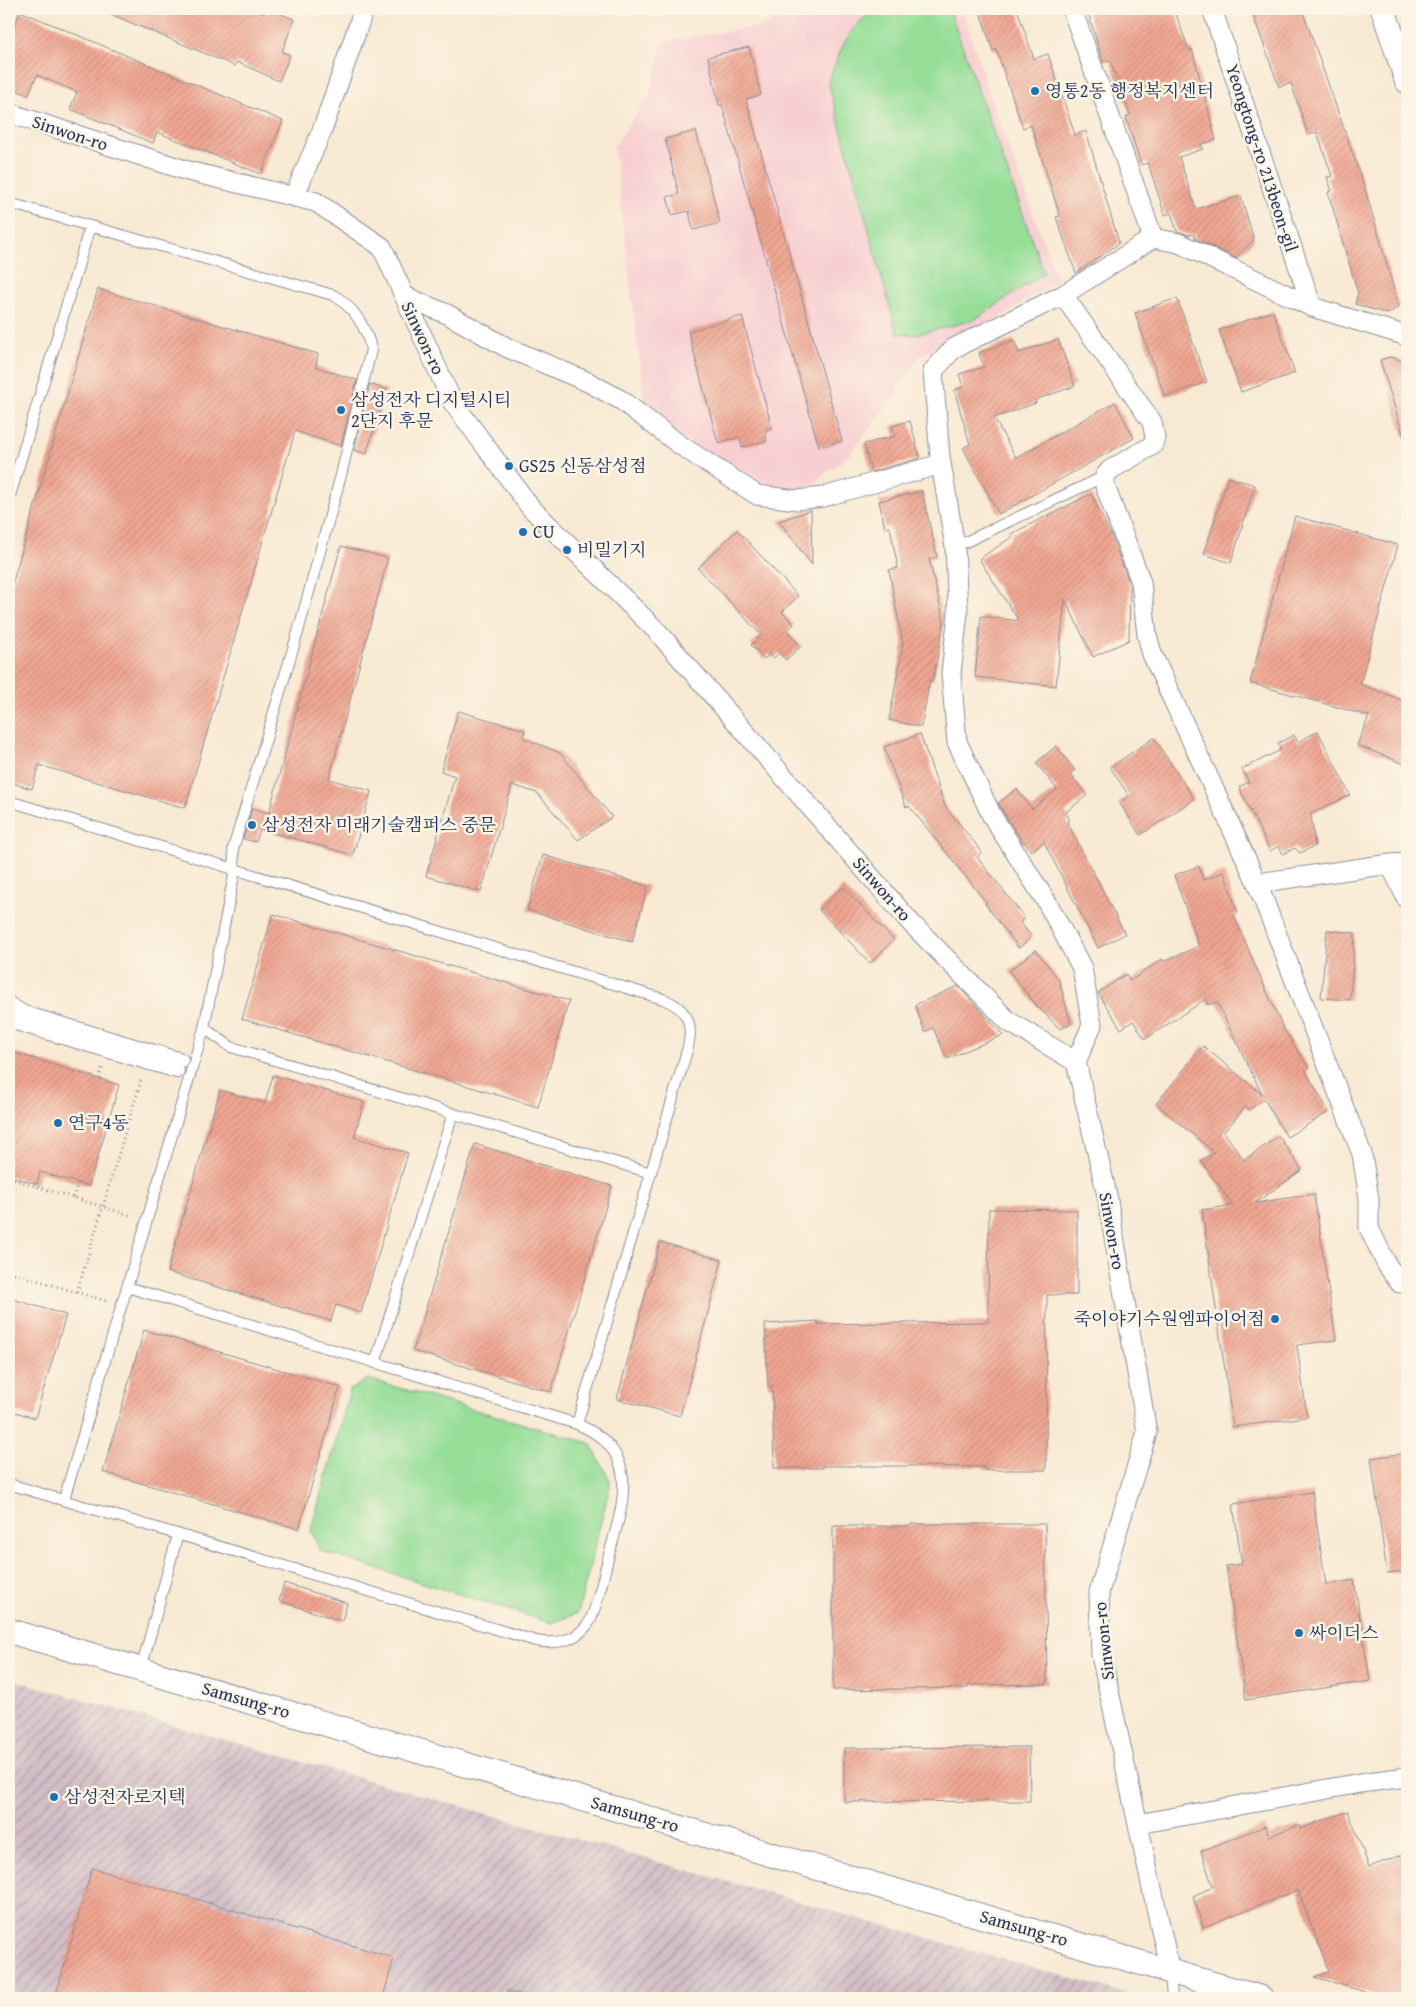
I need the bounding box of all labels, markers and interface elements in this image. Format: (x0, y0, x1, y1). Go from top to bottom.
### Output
street label: Yeongtong-ro 213beon-gil (1219, 61, 1306, 255)
place label: 영통2동 행정복지센터 (1045, 77, 1214, 104)
marker: 영통2동 행정복지센터 (1029, 85, 1041, 97)
street label: Sinwon-ro (29, 108, 112, 157)
street label: Sinwon-ro (395, 297, 452, 379)
place label: 삼성전자 디지털시티 2단지 후문 (351, 386, 511, 434)
marker: 삼성전자 디지털시티 2단지 후문 (335, 404, 347, 416)
place label: GS25 신동삼성점 (519, 452, 647, 479)
marker: GS25 신동삼성점 (503, 460, 515, 472)
place label: CU (533, 518, 555, 545)
marker: CU (517, 526, 529, 538)
place label: 비밀기지 (577, 536, 647, 563)
marker: 비밀기지 (561, 544, 573, 556)
place label: 삼성전자 미래기술캠퍼스 중문 (262, 811, 497, 838)
marker: 삼성전자 미래기술캠퍼스 중문 (246, 819, 258, 831)
street label: Sinwon-ro (847, 850, 918, 927)
place label: 연구4동 (68, 1109, 129, 1136)
marker: 연구4동 (52, 1117, 64, 1129)
street label: Sinwon-ro (1092, 1190, 1133, 1272)
place label: 죽이야기수원엠파이어점 (1074, 1305, 1265, 1332)
marker: 죽이야기수원엠파이어점 (1269, 1313, 1281, 1325)
street label: Sinwon-ro (1086, 1601, 1121, 1681)
place label: 싸이더스 (1309, 1619, 1379, 1646)
marker: 싸이더스 (1293, 1627, 1305, 1639)
street label: Samsung-ro (199, 1674, 293, 1725)
place label: 삼성전자로지텍 (64, 1783, 186, 1810)
street label: Samsung-ro (588, 1788, 682, 1839)
marker: 삼성전자로지텍 (48, 1791, 60, 1803)
street label: Samsung-ro (977, 1902, 1071, 1953)

